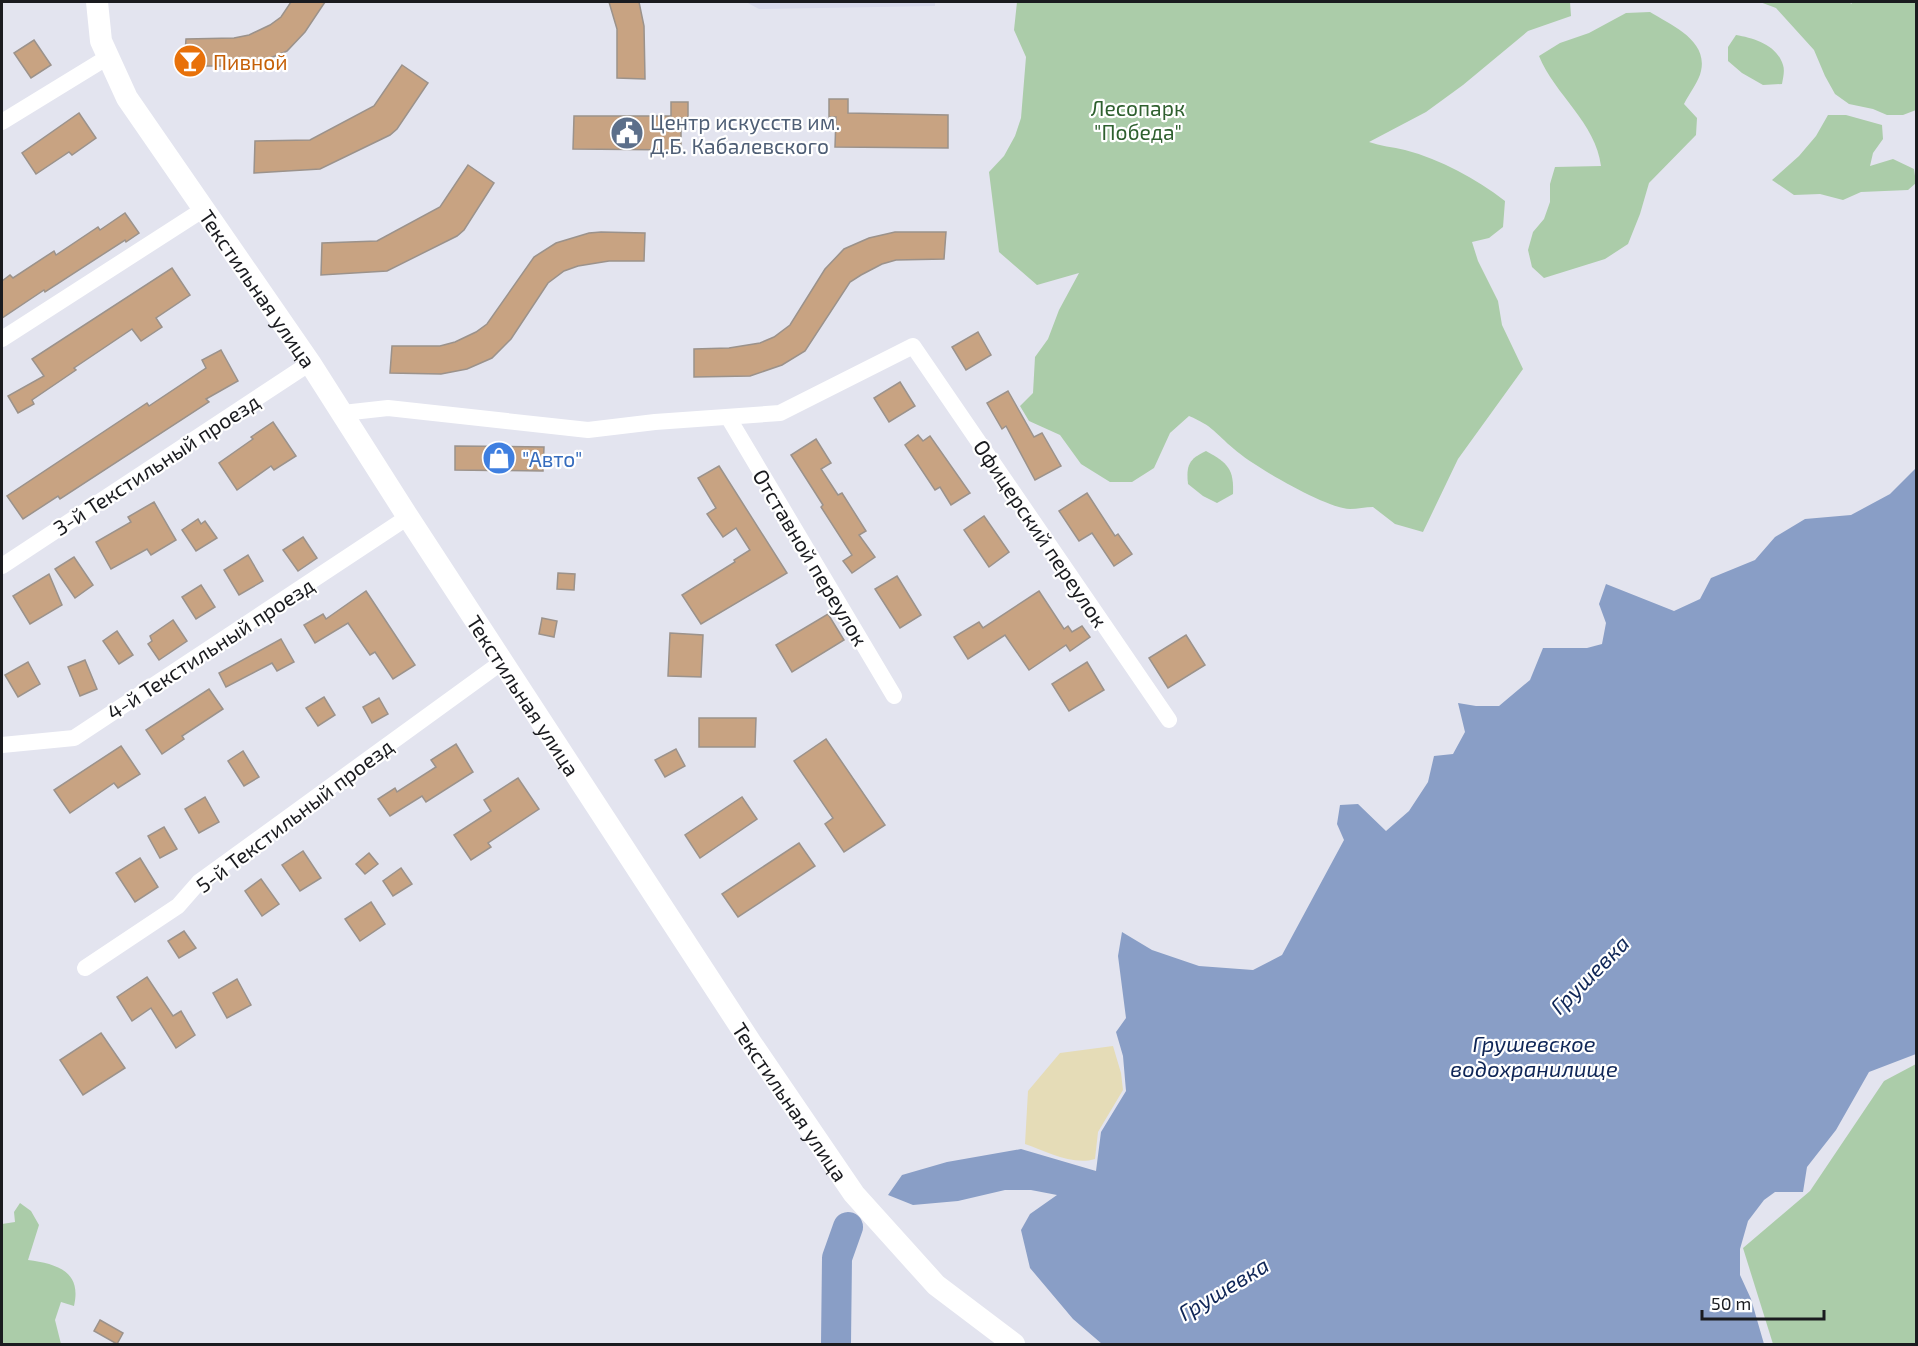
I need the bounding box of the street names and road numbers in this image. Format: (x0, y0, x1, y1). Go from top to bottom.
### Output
street label: Текстильная улица (195, 204, 322, 372)
street label: 3-й Текстильный проезд (48, 388, 264, 540)
street label: Офицерский переулок (968, 434, 1113, 632)
street label: Отставной переулок (747, 464, 874, 650)
street label: 4-й Текстильный проезд (102, 572, 318, 724)
street label: Текстильная улица (463, 610, 586, 780)
street label: 5-й Текстильный проезд (191, 733, 397, 897)
street label: Текстильная улица (728, 1017, 854, 1185)

